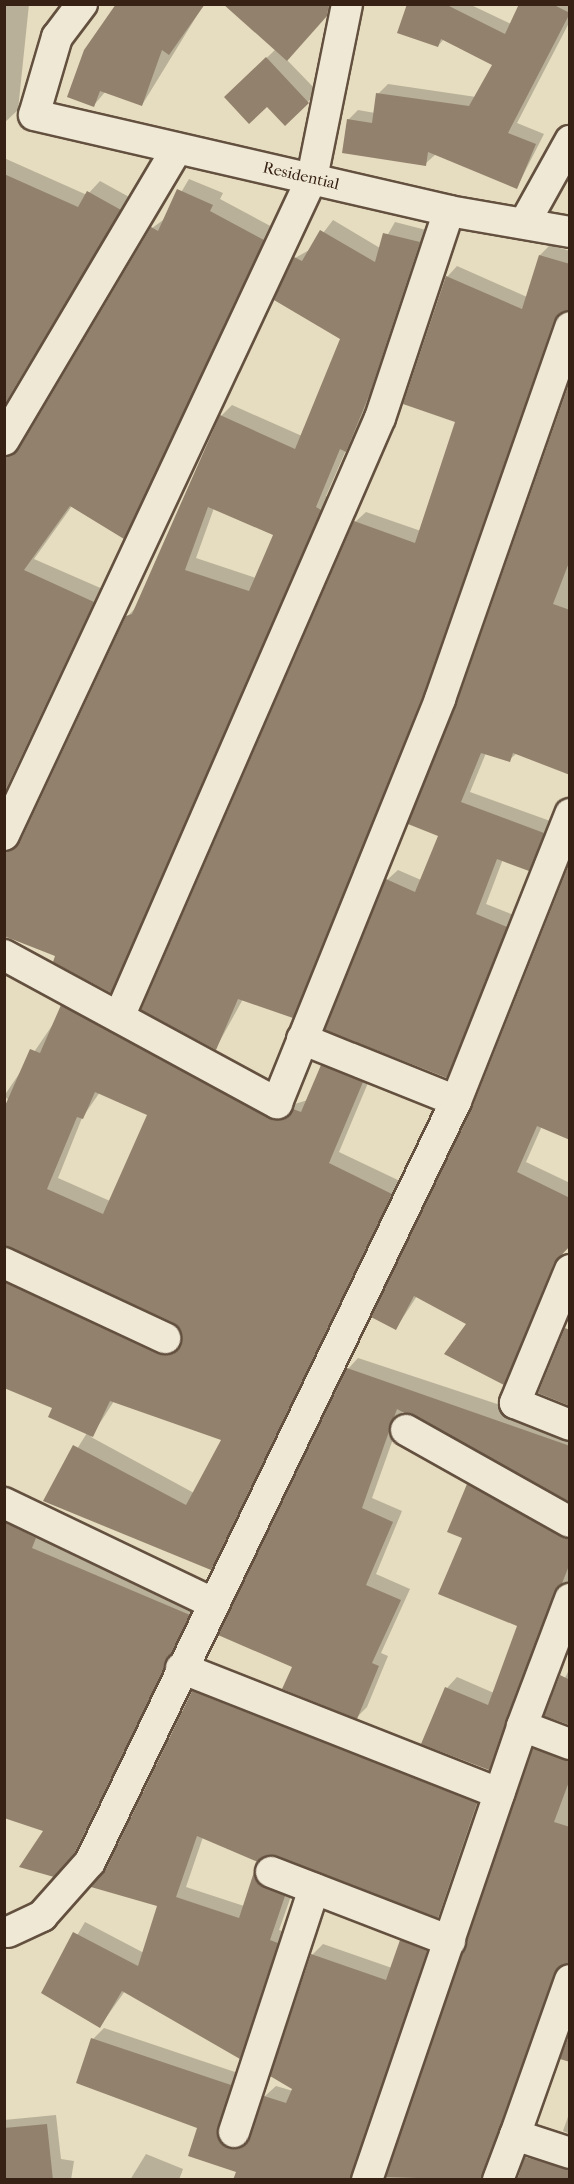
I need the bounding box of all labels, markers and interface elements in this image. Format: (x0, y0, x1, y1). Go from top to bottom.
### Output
street label: Residential (261, 158, 341, 194)

